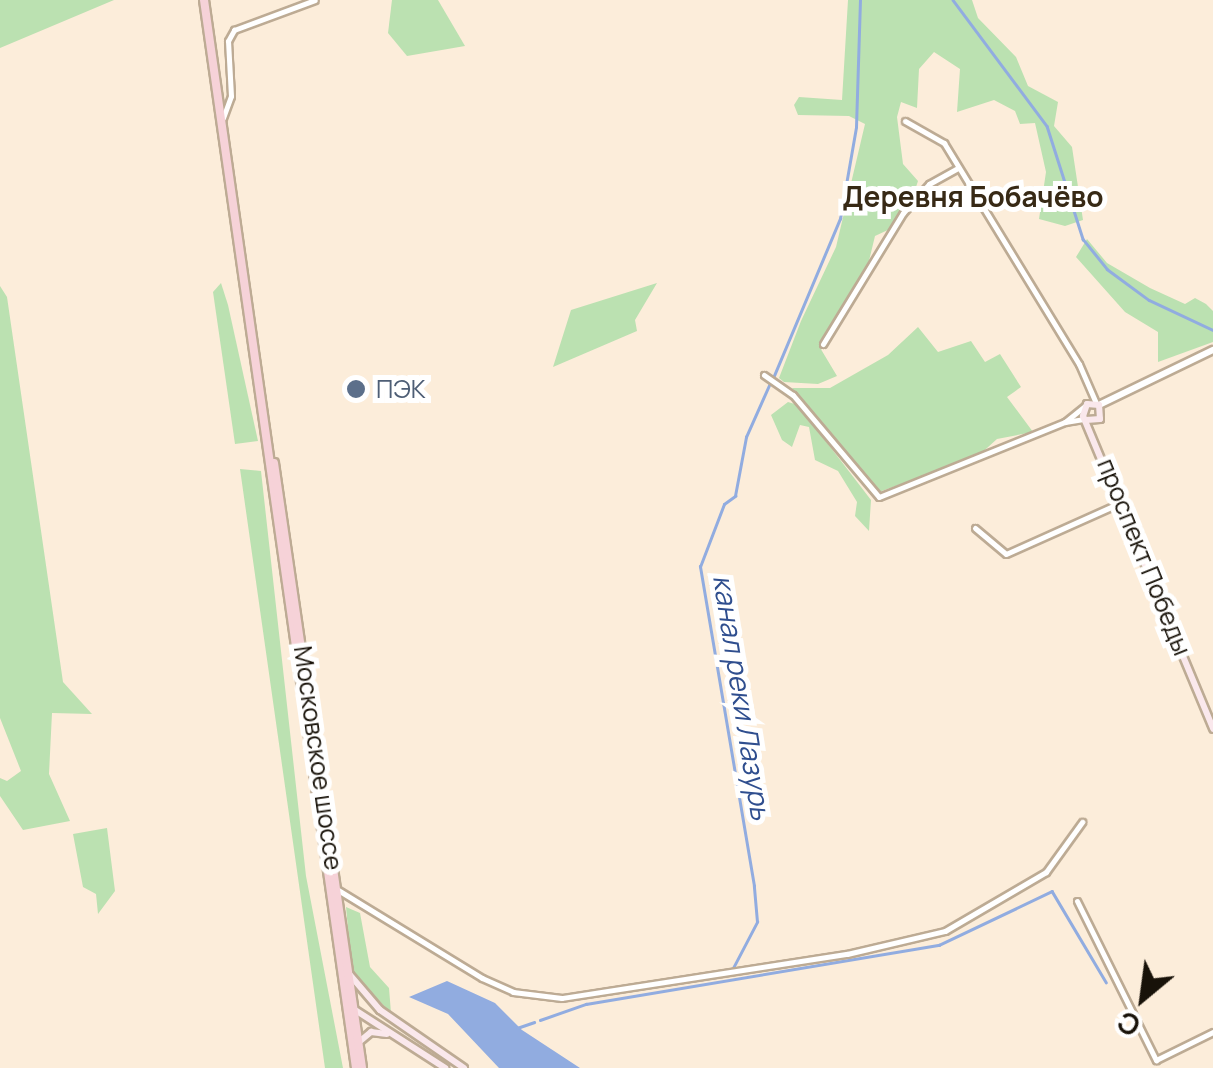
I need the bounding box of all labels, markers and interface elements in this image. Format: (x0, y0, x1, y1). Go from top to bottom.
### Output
district label: Деревня Бобачёво (842, 179, 1104, 213)
place label: ПЭК (376, 374, 426, 404)
marker: ПЭК (345, 378, 367, 400)
street label: проспект Победы (1091, 454, 1197, 660)
water label: канал реки Лазурь (707, 572, 779, 822)
street label: Московское шоссе (287, 644, 349, 872)
north arrow (1093, 948, 1193, 1048)
text: С (1110, 1003, 1147, 1046)

